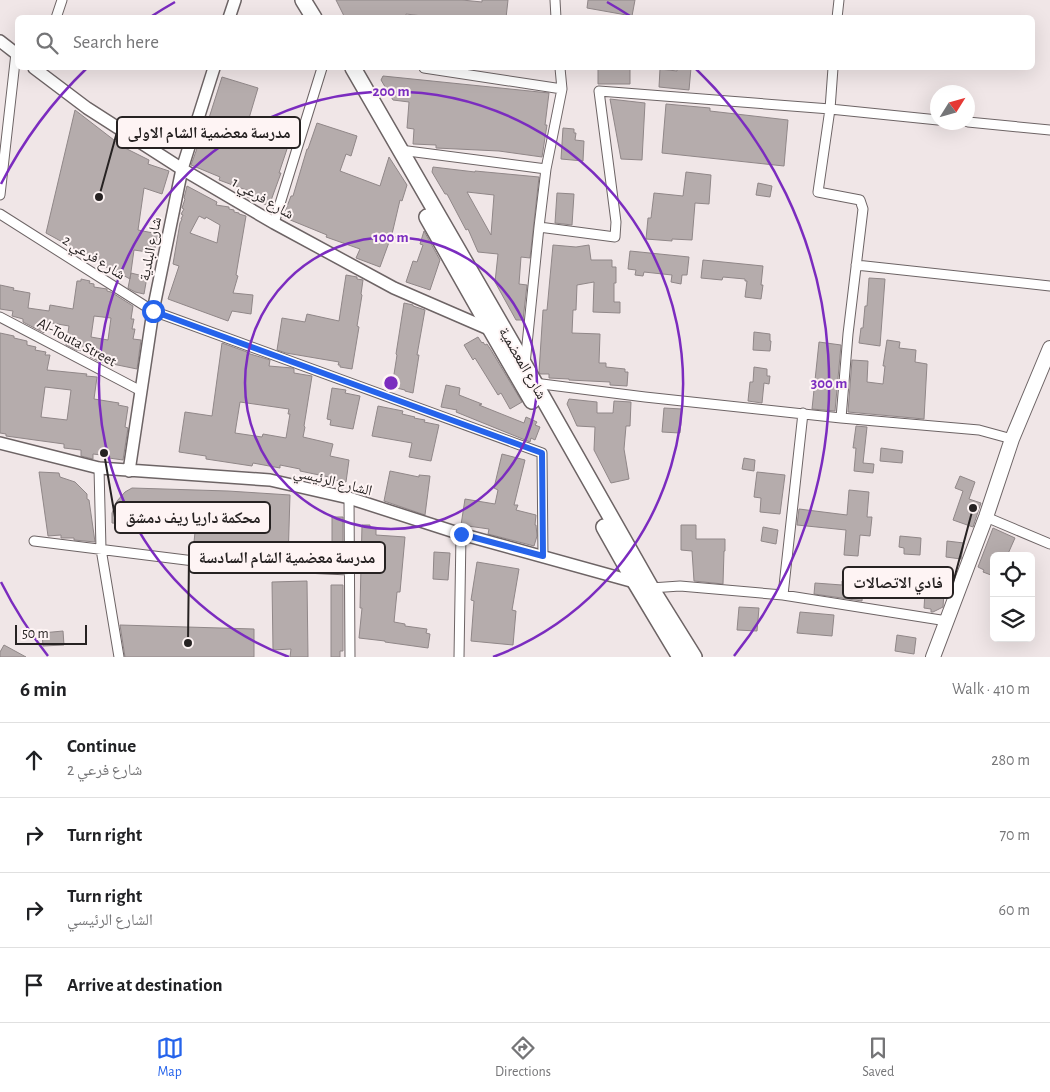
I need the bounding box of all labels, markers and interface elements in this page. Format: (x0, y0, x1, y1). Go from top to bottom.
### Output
search box (15, 15, 1035, 70)
icon: search (33, 29, 61, 57)
text: Search here (73, 33, 159, 52)
text: 200 m (372, 84, 410, 99)
north arrow (930, 85, 975, 130)
callout: مدرسة معضمية الشام الاولى (117, 117, 300, 148)
text: مدرسة معضمية الشام الاولى (128, 125, 290, 144)
street label: شارع فرعي 1 (227, 175, 296, 226)
street label: شارع البلدية (137, 216, 166, 283)
text: 100 m (373, 230, 409, 245)
street label: شارع فرعي 2 (58, 232, 128, 286)
route start (142, 300, 165, 323)
street label: Al-Touta Street (35, 315, 119, 370)
street label: شارع المعضمية (494, 325, 549, 403)
centre of rings (382, 374, 400, 392)
text: 300 m (811, 376, 847, 391)
street label: الشارع الرئيسي (291, 464, 374, 502)
callout: محكمة داريا ريف دمشق (115, 502, 270, 533)
text: محكمة داريا ريف دمشق (125, 510, 261, 527)
route end (450, 523, 473, 546)
callout: مدرسة معضمية الشام السادسة (189, 542, 385, 573)
text: مدرسة معضمية الشام السادسة (199, 550, 375, 569)
map controls (990, 552, 1035, 642)
button: locate (990, 552, 1035, 597)
callout: فادي الاتصالات (843, 567, 953, 598)
text: فادي الاتصالات (853, 575, 943, 595)
button: layers (990, 597, 1035, 642)
scale bar (15, 622, 88, 645)
text: 50 m (22, 627, 49, 641)
text: 6 min (20, 679, 67, 700)
text: Walk · 410 m (952, 681, 1030, 697)
text: Continue (67, 737, 136, 756)
icon: ahead (20, 746, 48, 774)
text: 280 m (991, 752, 1030, 768)
text: شارع فرعي 2 (67, 762, 142, 778)
icon: right (20, 821, 48, 849)
text: Turn right (67, 826, 142, 845)
text: 70 m (999, 827, 1030, 843)
text: Turn right (67, 887, 142, 906)
icon: right (20, 896, 48, 924)
text: 60 m (999, 902, 1030, 918)
text: الشارع الرئيسي (67, 912, 153, 928)
icon: arrive (20, 971, 48, 999)
text: Arrive at destination (67, 976, 223, 995)
tab: Map (156, 1034, 184, 1081)
tab: Directions (495, 1034, 551, 1081)
tab: Saved (862, 1034, 894, 1081)

